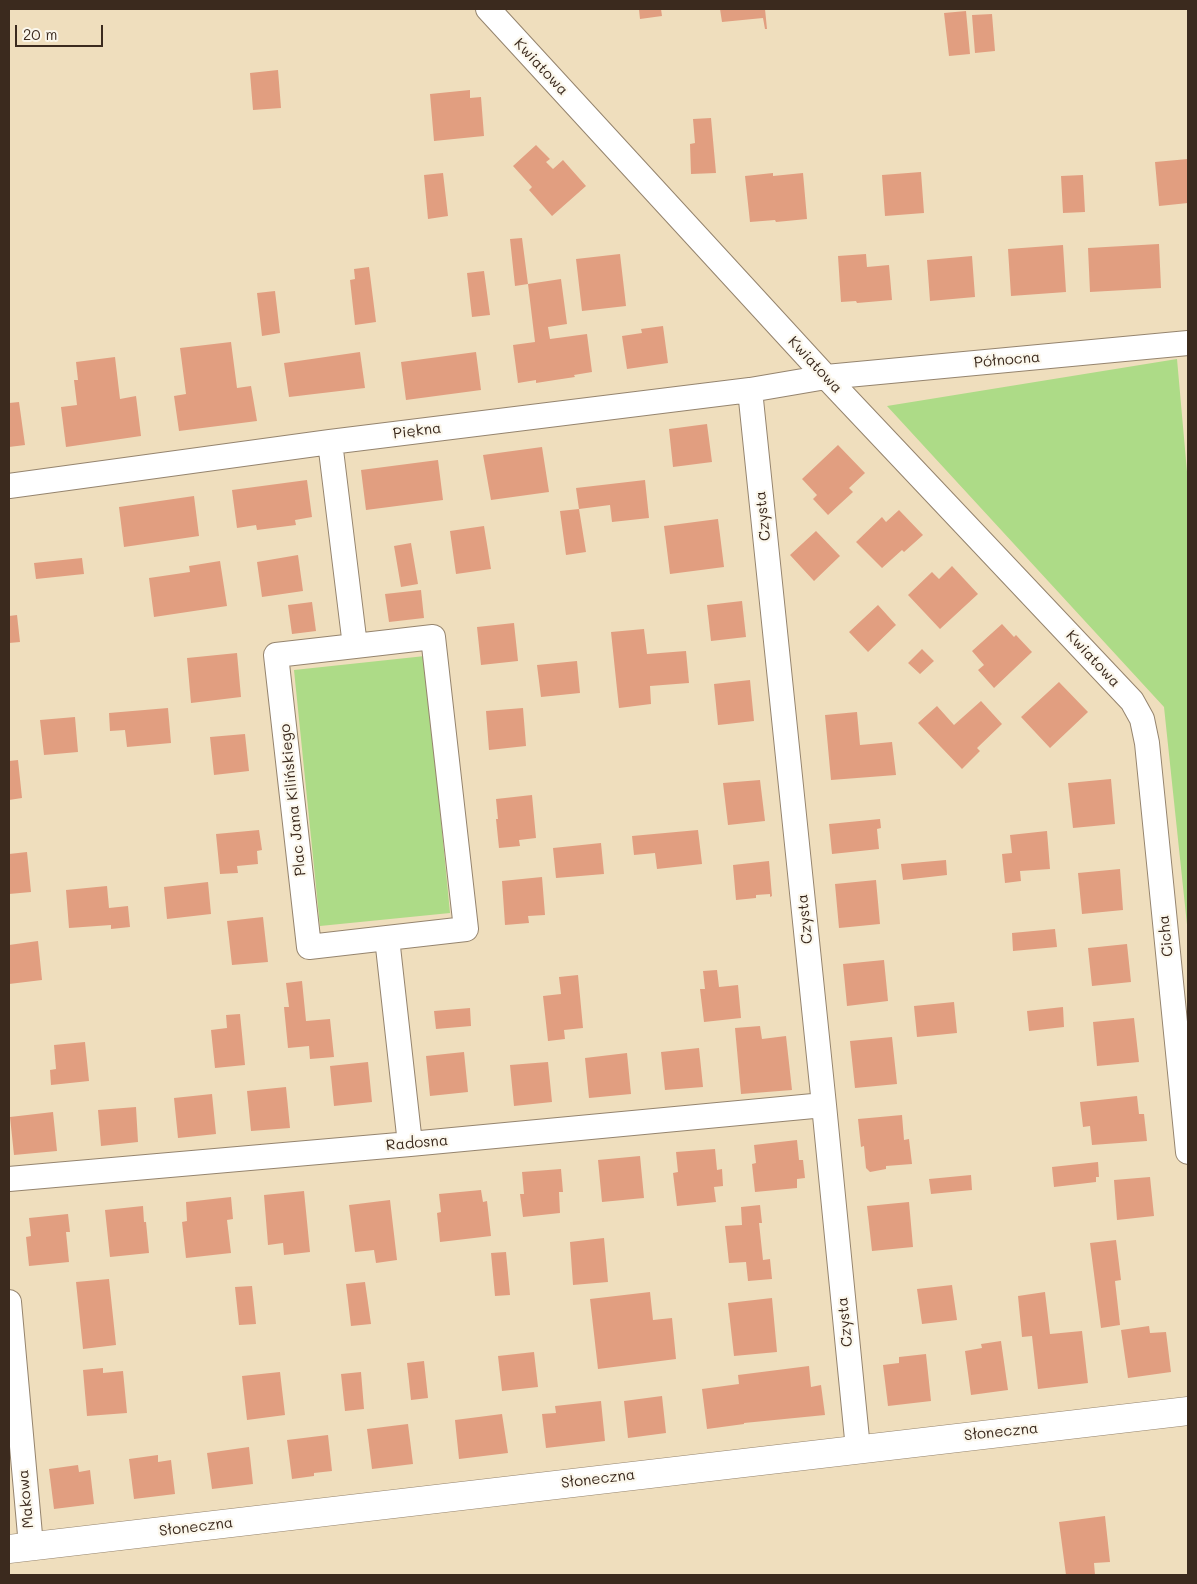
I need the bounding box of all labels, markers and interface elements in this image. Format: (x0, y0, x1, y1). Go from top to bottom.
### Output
scale bar (18, 15, 105, 47)
text: 20 m (23, 24, 57, 44)
street label: Kwiatowa (510, 35, 572, 99)
street label: Kwiatowa (784, 333, 846, 397)
street label: Północna (973, 348, 1041, 372)
street label: Piękna (392, 419, 442, 443)
street label: Czysta (751, 490, 775, 542)
street label: Kwiatowa (1062, 627, 1124, 691)
street label: Plac Jana Kilińskiego (276, 723, 310, 877)
street label: Czysta (793, 893, 817, 945)
street label: Cicha (1155, 914, 1177, 958)
street label: Radosna (385, 1131, 449, 1155)
street label: Czysta (833, 1296, 857, 1348)
street label: Słoneczna (963, 1419, 1039, 1445)
street label: Słoneczna (560, 1466, 636, 1492)
street label: Makowa (14, 1469, 38, 1529)
street label: Słoneczna (158, 1514, 234, 1540)

